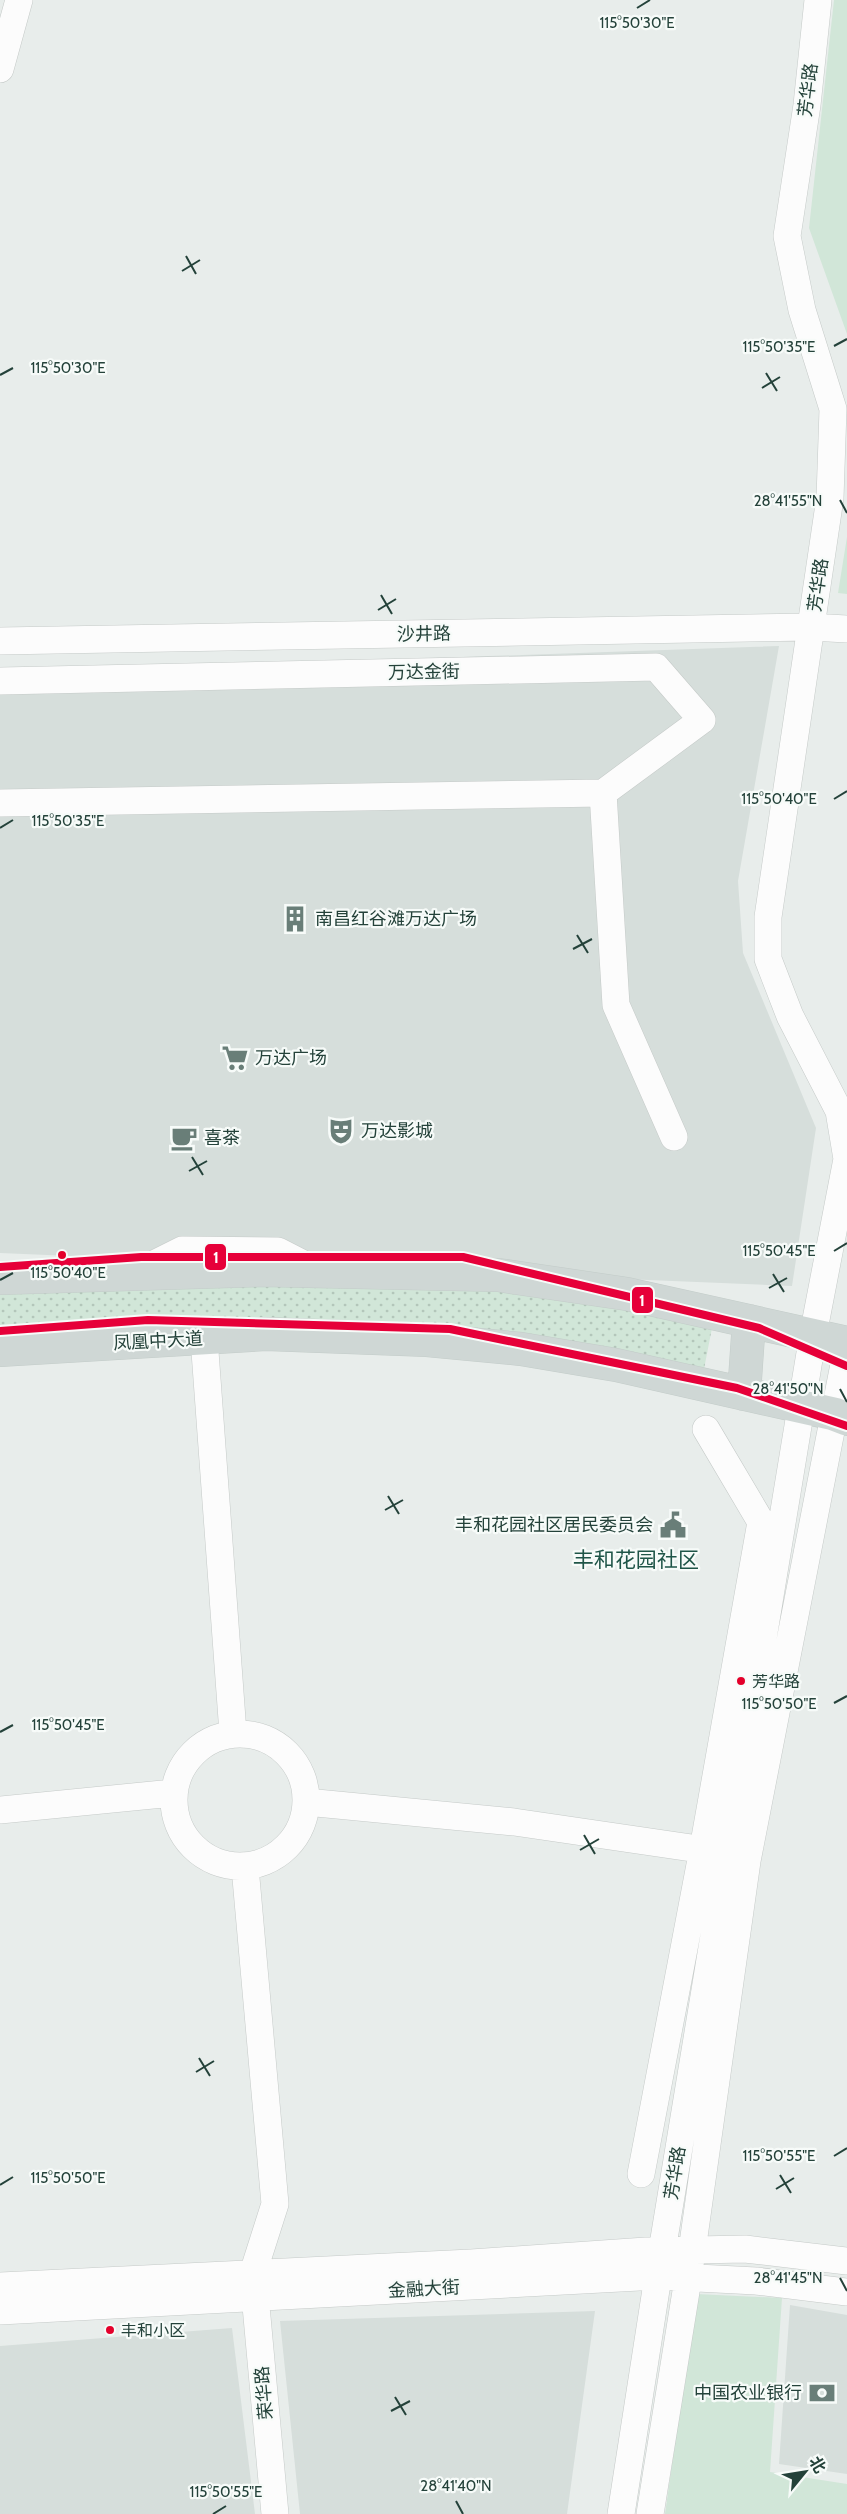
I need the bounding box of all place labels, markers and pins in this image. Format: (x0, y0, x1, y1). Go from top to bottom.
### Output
building icon: 南昌红谷滩万达广场 (280, 904, 310, 934)
place label: 南昌红谷滩万达广场 (315, 908, 477, 930)
supermarket icon: 万达广场 (220, 1043, 250, 1073)
place label: 万达广场 (255, 1047, 327, 1069)
theatre icon: 万达影城 (326, 1116, 356, 1146)
place label: 万达影城 (361, 1120, 433, 1142)
cafe icon: 喜茶 (169, 1123, 199, 1153)
place label: 喜茶 (204, 1127, 240, 1149)
unlabelled marker (56, 1249, 68, 1261)
public building icon: 丰和花园社区居民委员会 (658, 1510, 688, 1540)
place label: 丰和花园社区居民委员会 (455, 1514, 653, 1536)
place label: 芳华路 (752, 1672, 800, 1691)
marker: 芳华路 (735, 1675, 747, 1687)
place label: 丰和小区 (121, 2321, 185, 2340)
marker: 丰和小区 (104, 2324, 116, 2336)
bank icon: 中国农业银行 (807, 2378, 837, 2408)
place label: 中国农业银行 (694, 2382, 802, 2404)

